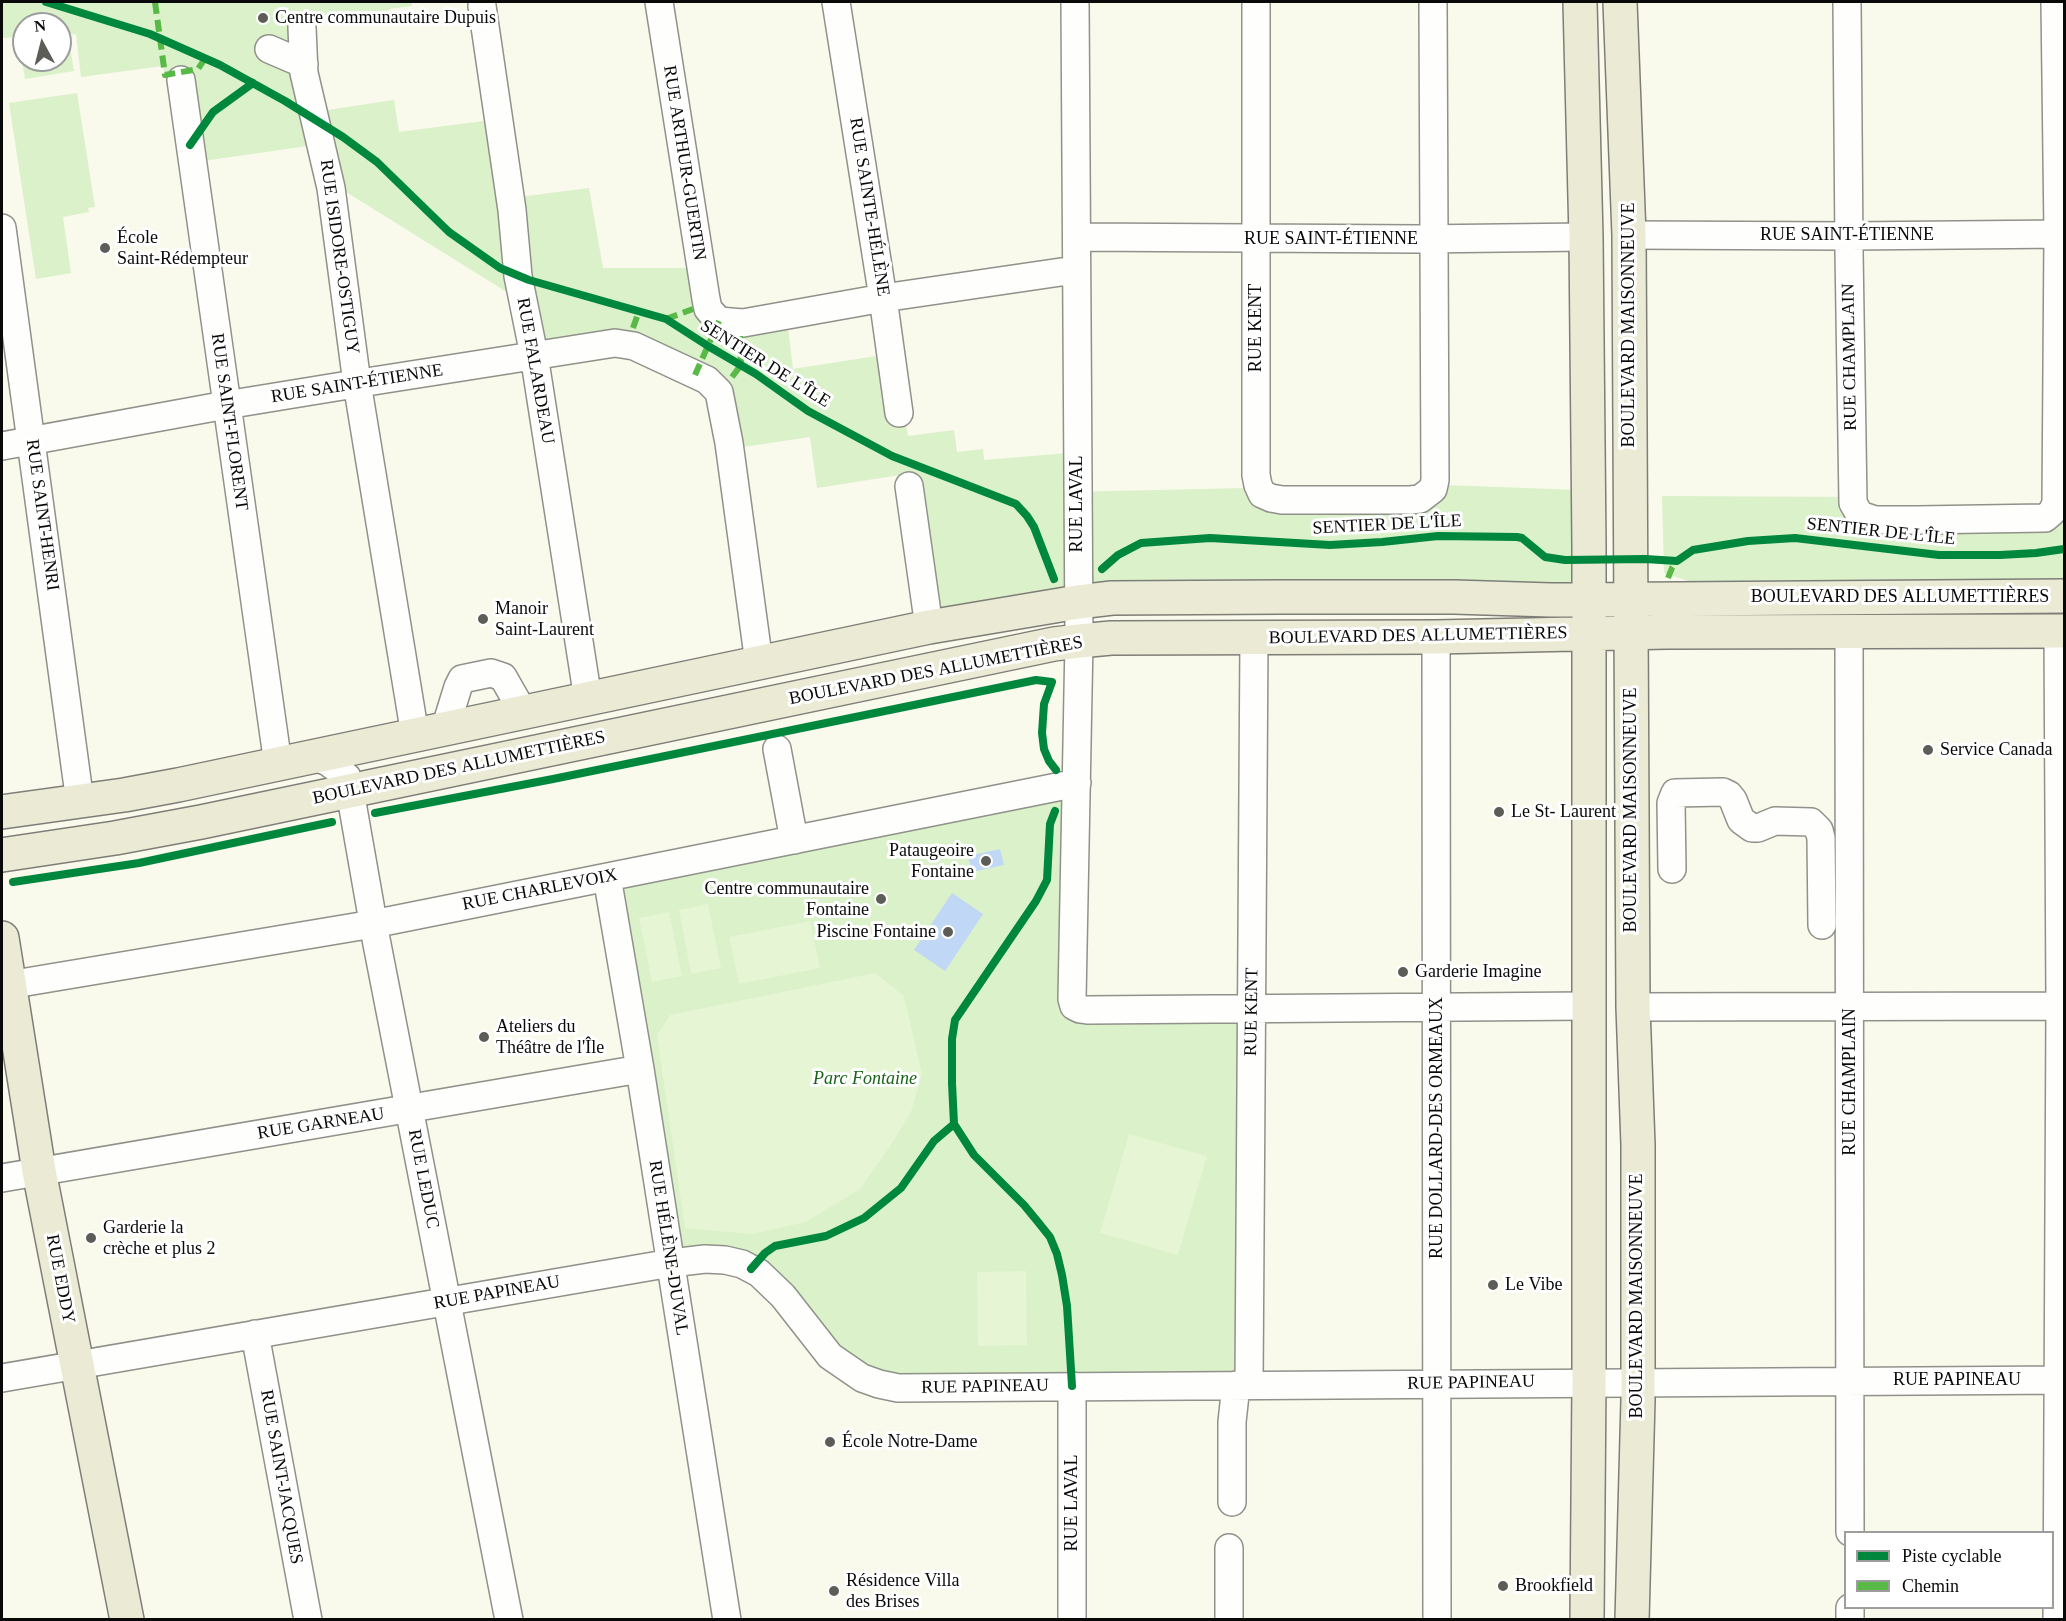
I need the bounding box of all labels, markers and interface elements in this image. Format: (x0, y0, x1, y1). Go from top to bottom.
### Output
place label: Centre communautaire Dupuis (275, 7, 496, 29)
marker: Centre communautaire Dupuis (256, 11, 270, 25)
north arrow (12, 12, 72, 72)
text: N (33, 16, 47, 35)
street label: RUE ARTHUR-GUERTIN (658, 64, 710, 262)
street label: RUE SAINTE-HÉLÈNE (844, 116, 894, 298)
street label: RUE ISIDORE-OSTIGUY (315, 158, 363, 356)
street label: BOULEVARD MAISONNEUVE (1618, 202, 1640, 448)
street label: RUE SAINT-ÉTIENNE (1760, 224, 1934, 246)
place label: École Saint-Rédempteur (117, 227, 248, 270)
street label: RUE SAINT-ÉTIENNE (1244, 228, 1418, 250)
marker: École Saint-Rédempteur (98, 241, 112, 255)
street label: RUE CHAMPLAIN (1838, 283, 1862, 431)
street label: RUE KENT (1245, 284, 1267, 372)
street label: RUE FALARDEAU (511, 296, 559, 446)
street label: SENTIER DE L'ÎLE (696, 315, 834, 413)
street label: RUE SAINT-FLORENT (206, 332, 252, 512)
street label: RUE SAINT-ÉTIENNE (269, 360, 445, 408)
street label: RUE SAINT-HENRI (21, 438, 63, 592)
street label: RUE LAVAL (1066, 456, 1088, 552)
street label: SENTIER DE L'ÎLE (1312, 510, 1462, 540)
street label: SENTIER DE L'ÎLE (1806, 513, 1956, 551)
street label: BOULEVARD DES ALLUMETTIÈRES (1751, 586, 2049, 608)
place label: Manoir Saint-Laurent (495, 598, 594, 640)
marker: Manoir Saint-Laurent (476, 612, 490, 626)
street label: BOULEVARD DES ALLUMETTIÈRES (1269, 623, 1567, 649)
street label: BOULEVARD DES ALLUMETTIÈRES (787, 632, 1085, 710)
street label: BOULEVARD MAISONNEUVE (1620, 687, 1642, 933)
street label: BOULEVARD DES ALLUMETTIÈRES (311, 726, 607, 810)
place label: Service Canada (1940, 739, 2052, 761)
marker: Service Canada (1921, 743, 1935, 757)
place label: Le St- Laurent (1511, 801, 1616, 823)
marker: Le St- Laurent (1492, 805, 1506, 819)
place label: Pataugeoire Fontaine (889, 840, 974, 882)
marker: Pataugeoire Fontaine (979, 854, 993, 868)
street label: RUE CHARLEVOIX (461, 864, 619, 916)
place label: Centre communautaire Fontaine (705, 878, 869, 920)
marker: Centre communautaire Fontaine (874, 892, 888, 906)
place label: Piscine Fontaine (817, 921, 936, 943)
marker: Piscine Fontaine (941, 925, 955, 939)
place label: Garderie Imagine (1415, 961, 1541, 983)
marker: Garderie Imagine (1396, 965, 1410, 979)
street label: RUE KENT (1240, 968, 1264, 1056)
street label: RUE DOLLARD-DES ORMEAUX (1426, 997, 1448, 1259)
street label: RUE CHAMPLAIN (1839, 1008, 1861, 1156)
place label: Ateliers du Théâtre de l'Île (496, 1016, 604, 1058)
marker: Ateliers du Théâtre de l'Île (477, 1030, 491, 1044)
park label: Parc Fontaine (813, 1068, 917, 1090)
street label: RUE GARNEAU (256, 1103, 386, 1145)
street label: RUE LEDUC (403, 1128, 443, 1230)
street label: RUE HÉLÈNE-DUVAL (643, 1159, 693, 1337)
street label: BOULEVARD MAISONNEUVE (1626, 1173, 1648, 1419)
place label: Garderie la crèche et plus 2 (103, 1217, 215, 1260)
marker: Garderie la crèche et plus 2 (84, 1231, 98, 1245)
street label: RUE EDDY (41, 1233, 79, 1325)
street label: RUE PAPINEAU (432, 1271, 562, 1315)
place label: Le Vibe (1505, 1274, 1562, 1296)
marker: Le Vibe (1486, 1278, 1500, 1292)
street label: RUE PAPINEAU (1893, 1369, 2021, 1391)
street label: RUE PAPINEAU (1407, 1371, 1535, 1395)
street label: RUE PAPINEAU (921, 1375, 1049, 1399)
street label: RUE SAINT-JACQUES (255, 1388, 307, 1566)
place label: École Notre-Dame (842, 1431, 977, 1453)
marker: École Notre-Dame (823, 1435, 837, 1449)
street label: RUE LAVAL (1061, 1455, 1083, 1551)
legend (1844, 1531, 2054, 1609)
text: Piste cyclable (1902, 1546, 2001, 1566)
place label: Résidence Villa des Brises (846, 1570, 959, 1612)
place label: Brookfield (1515, 1575, 1593, 1597)
text: Chemin (1902, 1576, 1959, 1596)
marker: Brookfield (1496, 1579, 1510, 1593)
marker: Résidence Villa des Brises (827, 1584, 841, 1598)

